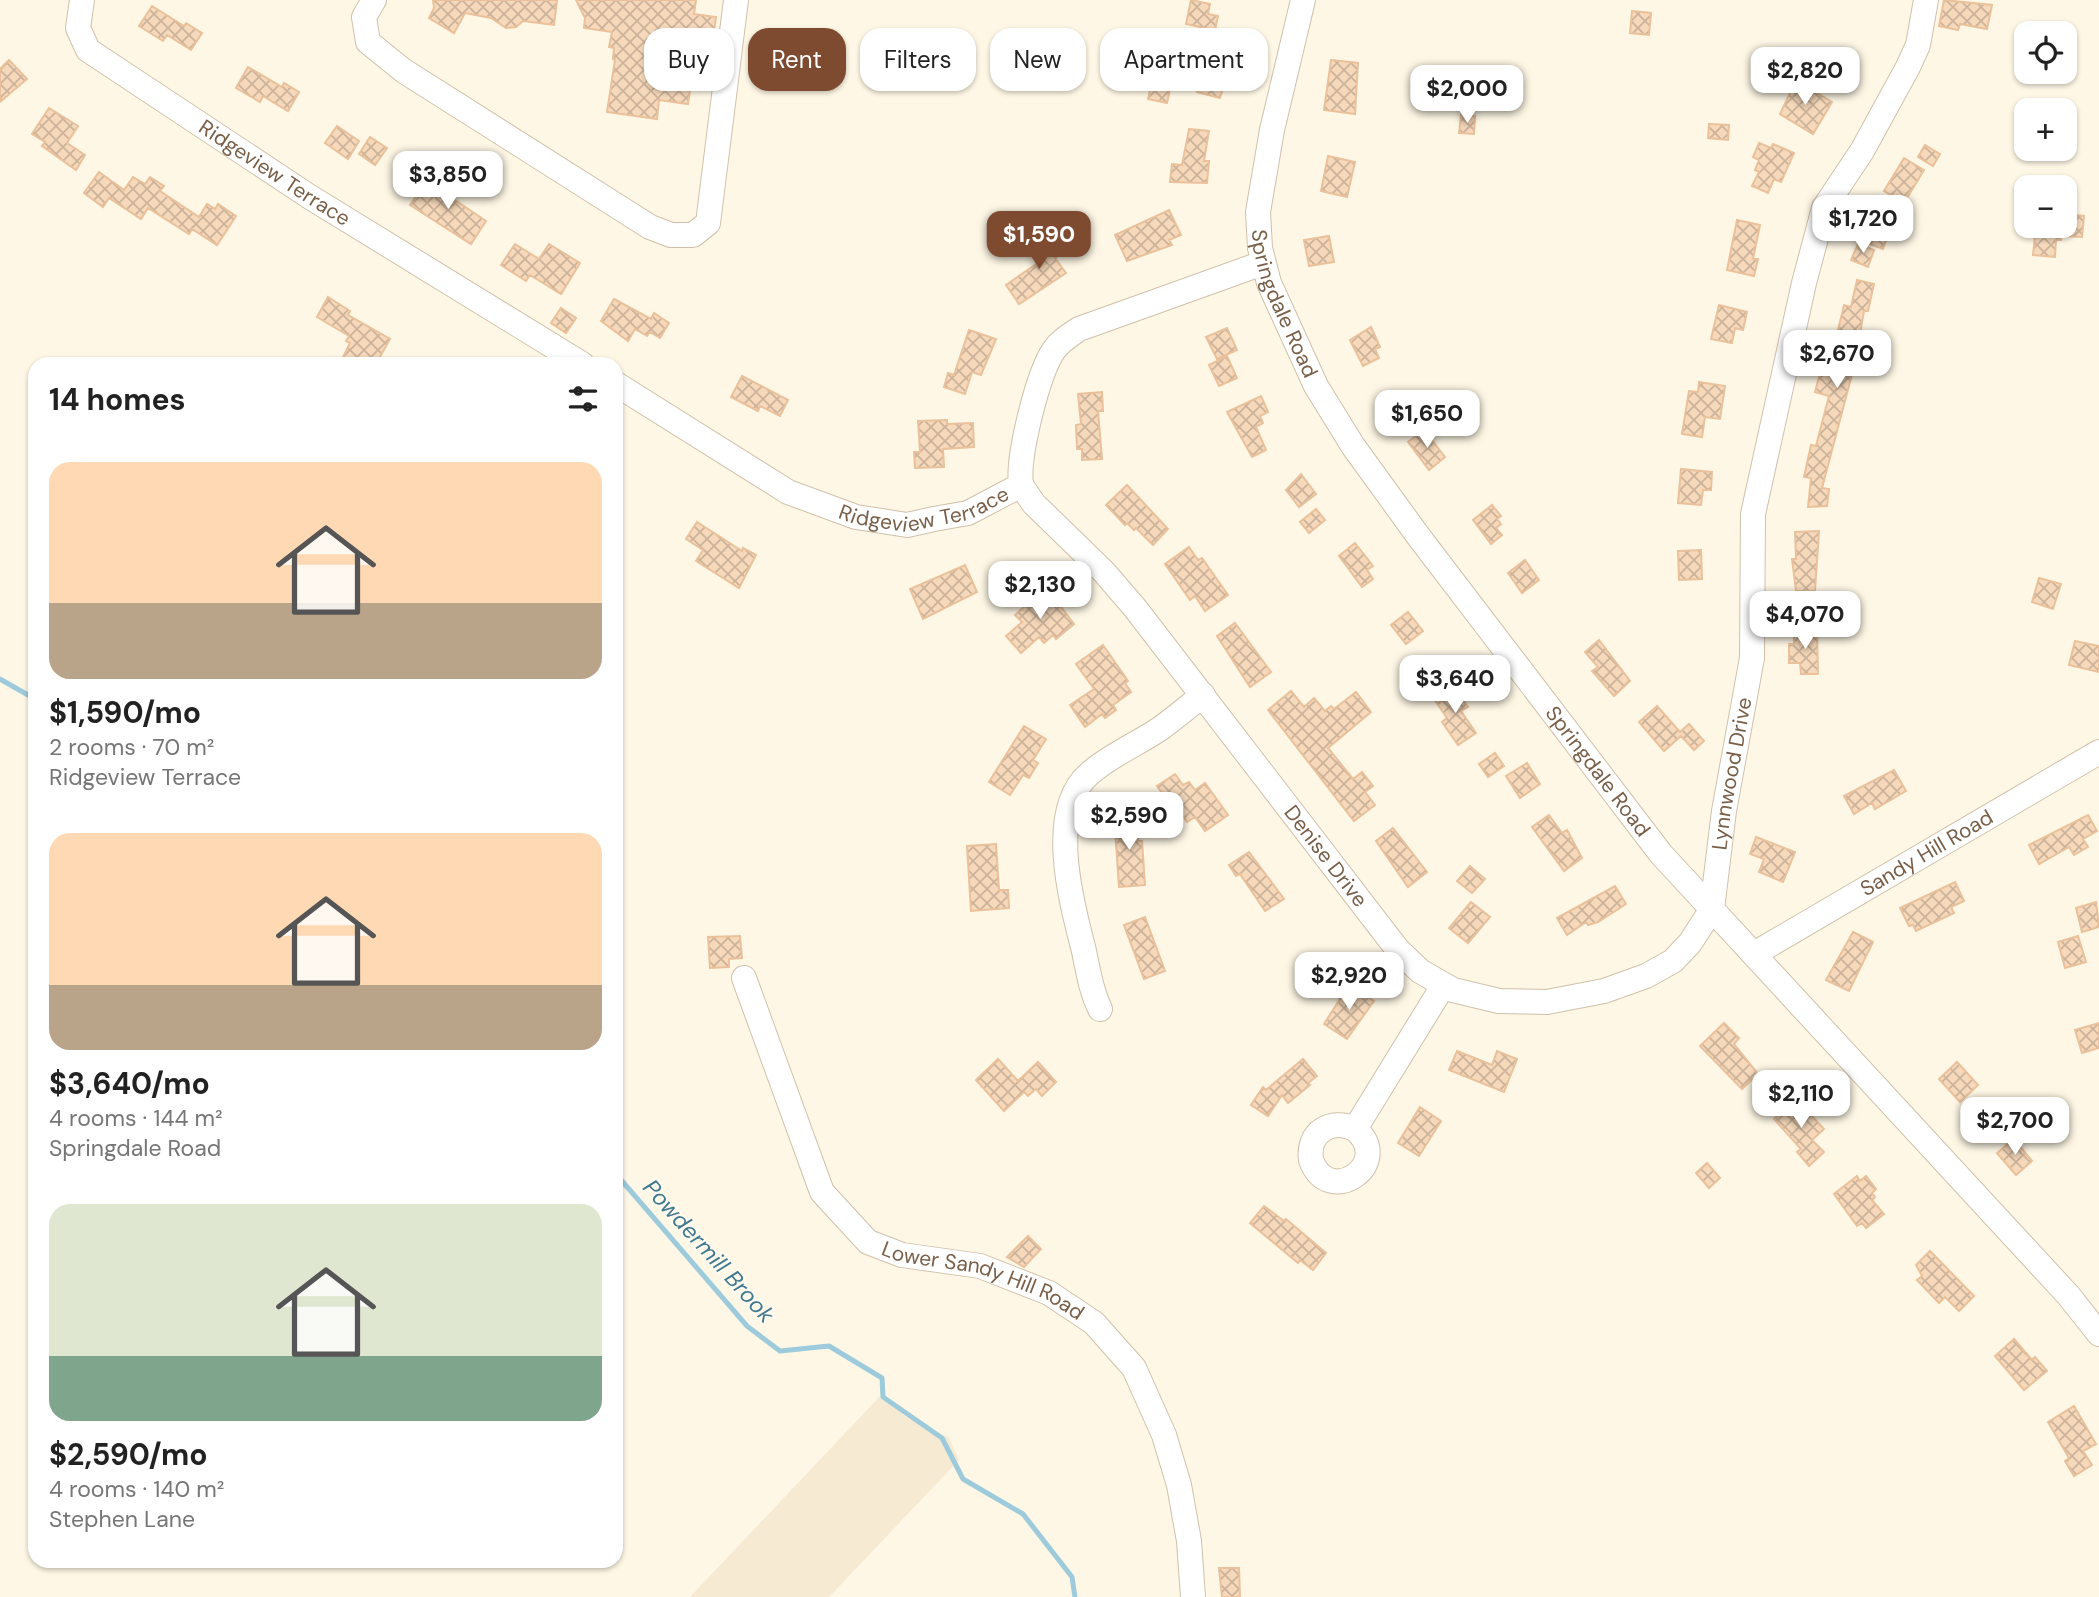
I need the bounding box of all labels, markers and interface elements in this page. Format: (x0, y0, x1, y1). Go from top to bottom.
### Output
map controls (2014, 21, 2077, 238)
button: locate (2014, 21, 2077, 84)
chip: Buy (644, 28, 734, 91)
chip: Rent (748, 28, 846, 91)
chip: Filters (860, 28, 976, 91)
chip: New (990, 28, 1086, 91)
chip: Apartment (1100, 28, 1268, 91)
pin: $2,820 (1748, 48, 1862, 107)
text: $2,820 (1767, 55, 1843, 85)
pin: $2,000 (1410, 66, 1524, 125)
text: $2,000 (1426, 73, 1508, 103)
button: + (2014, 98, 2077, 161)
street label: Ridgeview Terrace (193, 113, 356, 233)
pin: $3,850 (391, 152, 505, 211)
text: $3,850 (409, 159, 487, 189)
button: − (2014, 175, 2077, 238)
pin: $1,720 (1806, 196, 1920, 255)
text: $1,720 (1828, 203, 1898, 233)
pin: $1,590 (982, 212, 1096, 271)
text: $1,590 (1003, 219, 1075, 249)
street label: Springdale Road (1245, 229, 1324, 382)
pin: $2,670 (1780, 330, 1894, 390)
text: $2,670 (1799, 338, 1875, 368)
text: 14 homes (49, 380, 186, 419)
icon: filters (564, 380, 602, 418)
pin: $1,650 (1370, 391, 1484, 450)
text: $1,650 (1391, 398, 1463, 428)
street label: Ridgeview Terrace (835, 480, 1014, 539)
icon: home (263, 507, 389, 633)
pin: $2,130 (983, 562, 1097, 621)
text: $2,130 (1004, 569, 1076, 599)
pin: $4,070 (1748, 592, 1862, 651)
text: $4,070 (1766, 599, 1844, 629)
pin: $3,640 (1398, 656, 1512, 715)
text: $3,640 (1415, 663, 1495, 693)
text: $1,590/mo (49, 693, 201, 732)
street label: Lynnwood Drive (1705, 695, 1759, 852)
street label: Springdale Road (1539, 700, 1657, 842)
text: 2 rooms · 70 m² (49, 732, 214, 762)
text: Ridgeview Terrace (49, 762, 241, 792)
pin: $2,590 (1072, 792, 1186, 852)
street label: Denise Drive (1278, 799, 1374, 913)
text: $2,590 (1090, 800, 1168, 830)
street label: Sandy Hill Road (1855, 803, 1998, 903)
icon: home (263, 878, 389, 1004)
pin: $2,920 (1292, 953, 1406, 1012)
text: $2,920 (1311, 960, 1387, 990)
text: $3,640/mo (49, 1064, 210, 1103)
pin: $2,110 (1744, 1070, 1858, 1130)
text: $2,110 (1768, 1078, 1834, 1108)
pin: $2,700 (1958, 1098, 2072, 1157)
text: 4 rooms · 144 m² (49, 1103, 223, 1133)
text: $2,700 (1976, 1105, 2054, 1135)
text: Springdale Road (49, 1133, 221, 1163)
water label: Powdermill Brook (637, 1173, 782, 1329)
street label: Lower Sandy Hill Road (878, 1235, 1090, 1327)
icon: home (263, 1249, 389, 1375)
text: $2,590/mo (49, 1435, 208, 1474)
text: 4 rooms · 140 m² (49, 1474, 224, 1504)
text: Stephen Lane (49, 1504, 195, 1534)

